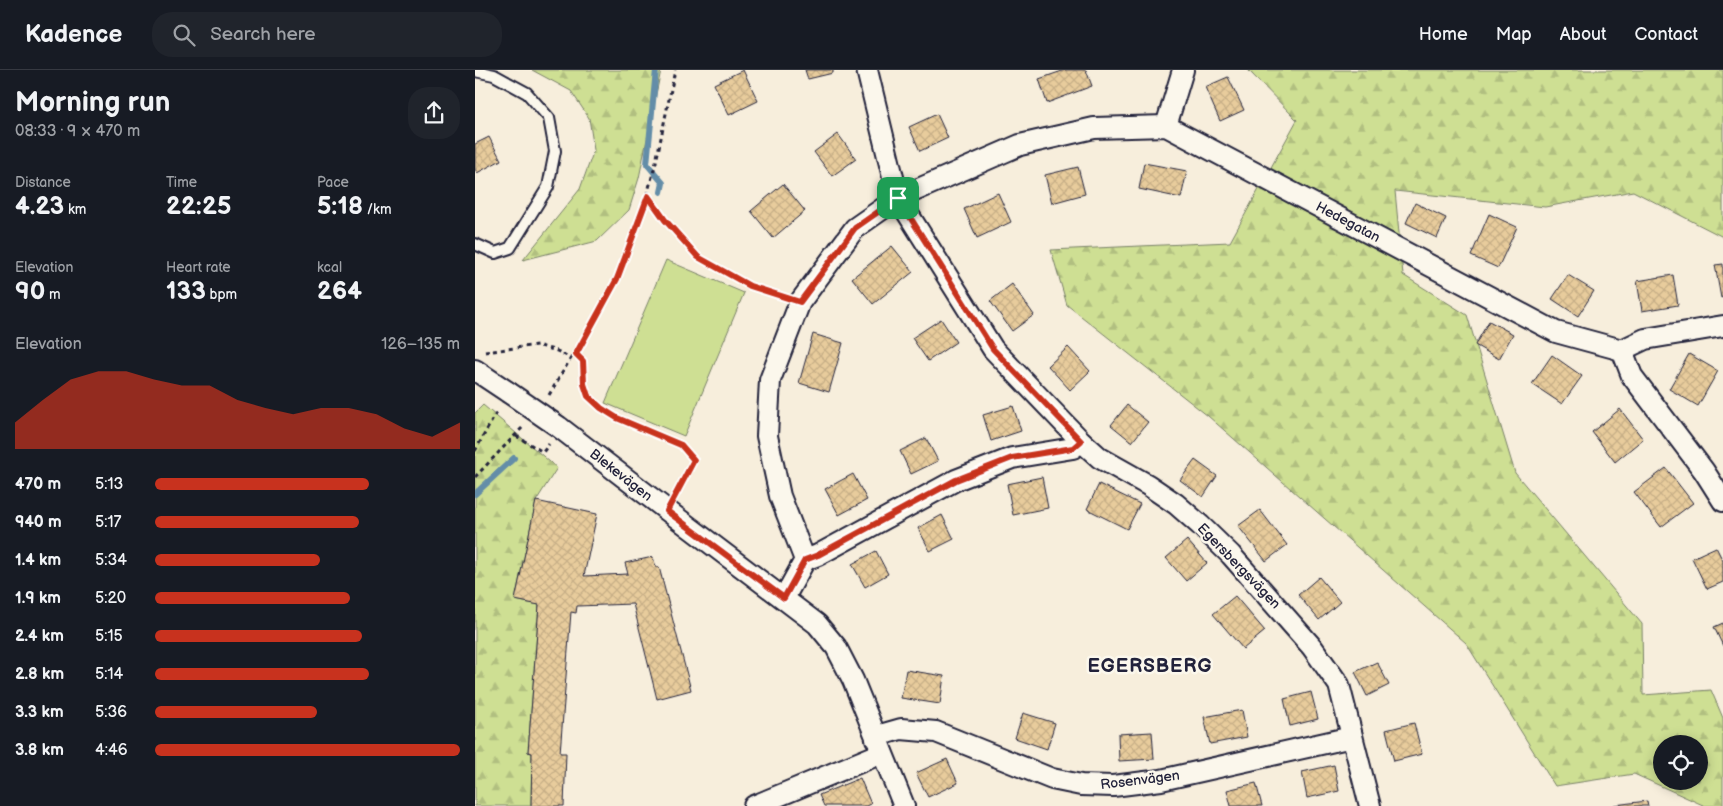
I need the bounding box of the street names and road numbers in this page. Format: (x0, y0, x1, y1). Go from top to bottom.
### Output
street label: Hedegatan (1313, 198, 1383, 246)
street label: Blekevägen (586, 445, 656, 505)
street label: Egersbergsvägen (1194, 520, 1284, 612)
street label: Rosenvägen (1099, 767, 1181, 793)

